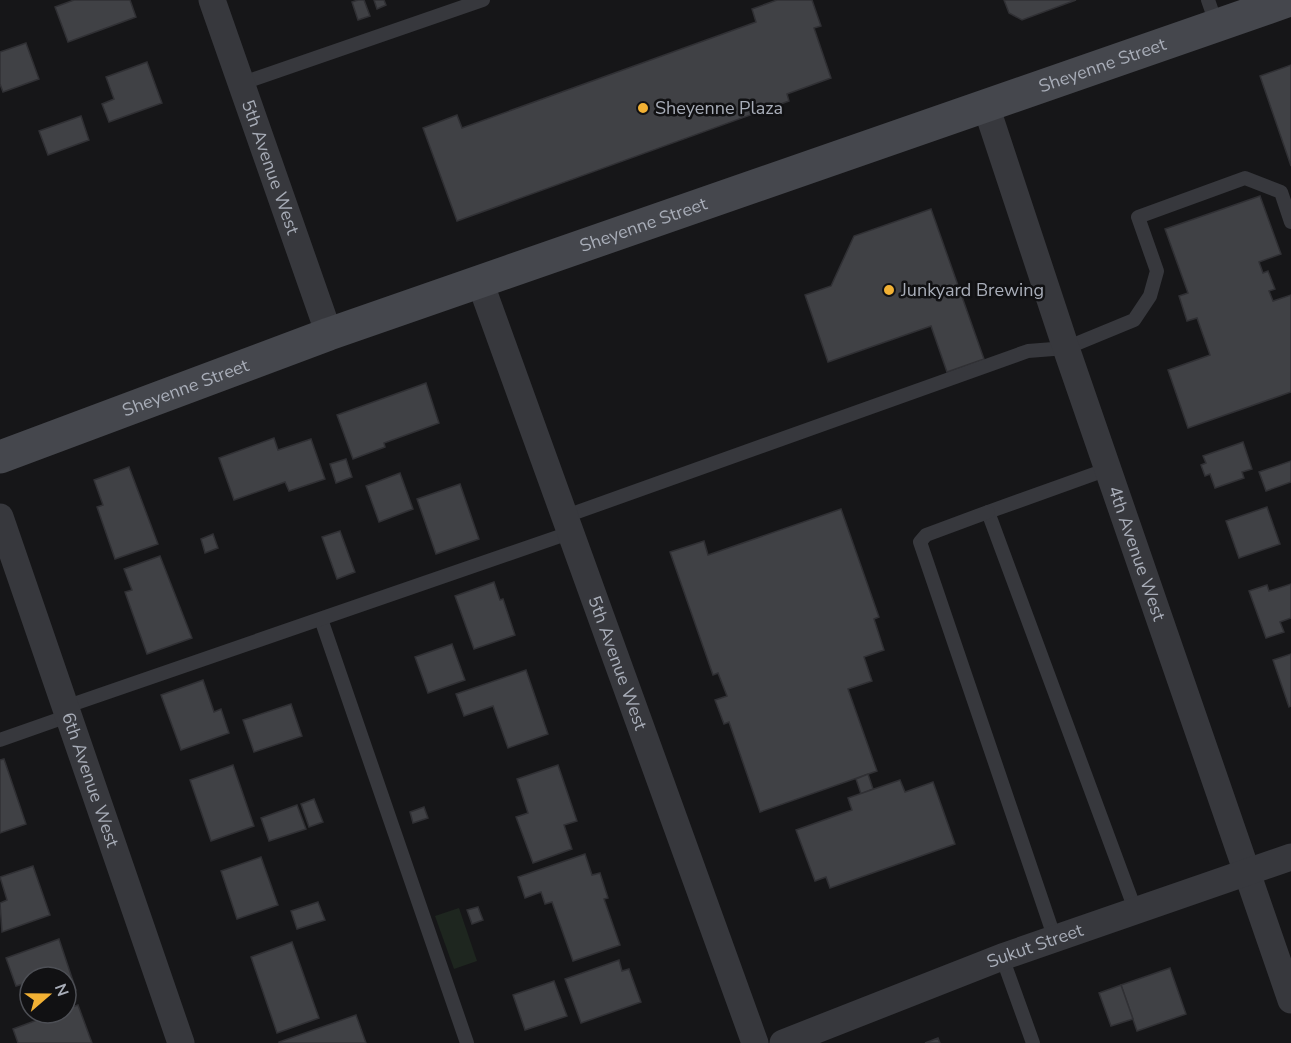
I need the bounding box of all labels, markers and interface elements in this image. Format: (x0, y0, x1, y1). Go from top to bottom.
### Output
street label: Sheyenne Street (1035, 32, 1170, 98)
street label: 5th Avenue West (236, 96, 305, 238)
place label: Sheyenne Plaza (655, 96, 783, 120)
marker: Sheyenne Plaza (636, 101, 650, 115)
street label: Sheyenne Street (576, 191, 711, 258)
place label: Junkyard Brewing (900, 278, 1044, 302)
marker: Junkyard Brewing (882, 283, 896, 297)
street label: Sheyenne Street (119, 353, 253, 422)
street label: 4th Avenue West (1102, 483, 1171, 625)
street label: 5th Avenue West (582, 592, 653, 734)
street label: 6th Avenue West (56, 709, 125, 851)
street label: Sukut Street (983, 918, 1087, 974)
north arrow (18, 965, 78, 1025)
text: N (49, 981, 74, 1000)

